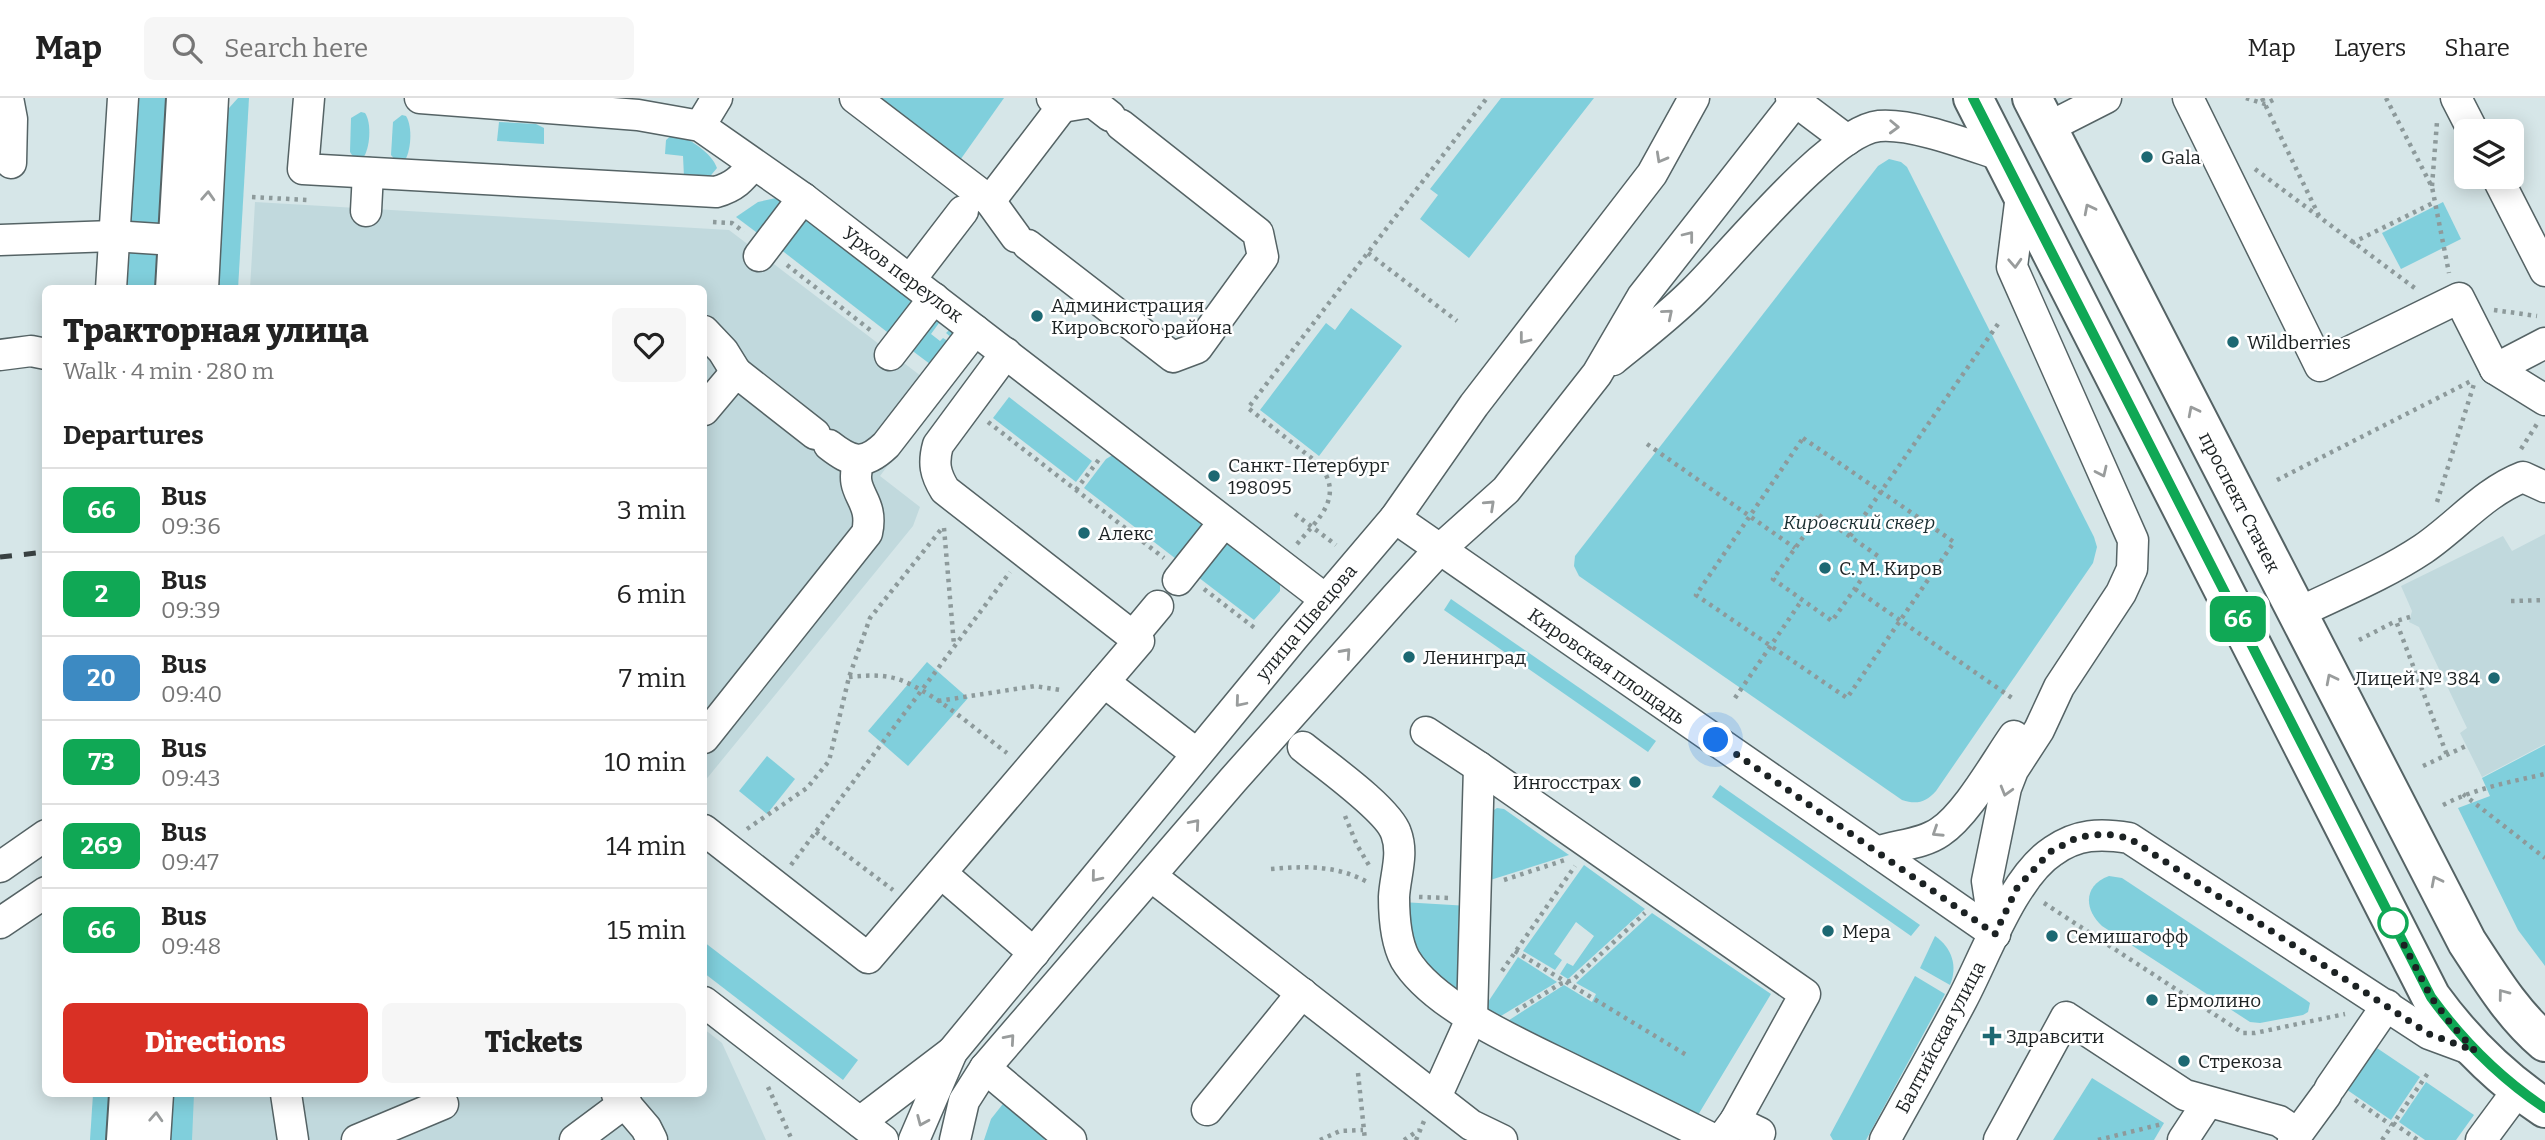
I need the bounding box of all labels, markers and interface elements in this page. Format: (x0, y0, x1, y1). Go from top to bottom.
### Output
search box (144, 17, 634, 80)
text: Map (35, 28, 102, 68)
icon: search (168, 29, 206, 67)
text: Search here (224, 33, 368, 64)
text: Map (2248, 34, 2296, 62)
text: Layers (2334, 34, 2406, 62)
text: Share (2444, 34, 2510, 62)
one-way arrow (1889, 119, 1900, 134)
map controls (2454, 119, 2524, 189)
button: layers (2454, 119, 2524, 189)
place label: Gala (2161, 146, 2201, 169)
marker: Gala (2139, 149, 2155, 165)
one-way arrow (1656, 150, 1669, 163)
one-way arrow (200, 190, 215, 201)
one-way arrow (2084, 204, 2098, 216)
street label: Урхов переулок (838, 222, 968, 328)
one-way arrow (1681, 232, 1694, 244)
one-way arrow (2007, 258, 2022, 269)
place label: Администрация Кировского района (1051, 294, 1233, 339)
button: heart (612, 308, 686, 382)
marker: Администрация Кировского района (1029, 308, 1045, 324)
one-way arrow (1659, 310, 1672, 322)
text: Тракторная улица (63, 311, 369, 351)
place label: Wildberries (2247, 331, 2351, 354)
one-way arrow (1520, 332, 1533, 344)
marker: Wildberries (2225, 334, 2241, 350)
text: Walk · 4 min · 280 m (63, 357, 274, 385)
one-way arrow (2188, 406, 2202, 418)
text: Departures (63, 420, 204, 451)
street label: проспект Стачек (2194, 428, 2285, 577)
place label: Санкт-Петербург 198095 (1228, 454, 1389, 499)
one-way arrow (2094, 465, 2108, 477)
marker: Санкт-Петербург 198095 (1206, 468, 1222, 484)
text: Bus (161, 481, 207, 512)
text: 3 min (617, 495, 686, 526)
text: 66 (87, 496, 116, 524)
one-way arrow (1482, 500, 1495, 513)
park label: Кировский сквер (1783, 511, 1935, 534)
text: 09:36 (161, 512, 221, 540)
place label: Алекс (1098, 522, 1154, 545)
marker: Алекс (1076, 525, 1092, 541)
place label: С. М. Киров (1839, 557, 1942, 580)
street label: улица Швецова (1250, 559, 1362, 686)
marker: С. М. Киров (1817, 560, 1833, 576)
text: Bus (161, 565, 207, 596)
text: 6 min (617, 579, 686, 610)
text: 2 (95, 580, 108, 608)
text: 09:39 (161, 596, 221, 624)
line badge: 66 (2206, 596, 2270, 642)
street label: Кировская площадь (1524, 603, 1690, 730)
text: 66 (2224, 605, 2252, 633)
place label: Ленинград (1423, 646, 1527, 669)
one-way arrow (1337, 648, 1350, 661)
text: Bus (161, 649, 207, 680)
marker: Ленинград (1401, 649, 1417, 665)
text: 7 min (619, 663, 686, 694)
text: 20 (87, 664, 116, 692)
place label: Лицей № 384 (2354, 667, 2480, 690)
marker: Лицей № 384 (2486, 670, 2502, 686)
one-way arrow (2326, 674, 2340, 686)
text: 09:40 (161, 680, 222, 708)
one-way arrow (1236, 693, 1248, 706)
your location (1698, 722, 1733, 757)
text: Bus (161, 733, 207, 764)
text: 10 min (605, 747, 686, 778)
text: 73 (88, 748, 115, 776)
text: 09:43 (161, 764, 221, 792)
place label: Ингосстрах (1513, 771, 1621, 794)
marker: Ингосстрах (1627, 774, 1643, 790)
one-way arrow (2000, 785, 2015, 797)
text: Bus (161, 817, 207, 848)
one-way arrow (1187, 819, 1199, 832)
one-way arrow (1932, 823, 1945, 836)
text: 14 min (606, 831, 686, 862)
text: 269 (81, 832, 122, 860)
text: 09:47 (161, 848, 219, 876)
one-way arrow (1091, 870, 1104, 882)
one-way arrow (2431, 876, 2444, 888)
text: Bus (161, 901, 207, 932)
unlabelled marker (2378, 908, 2408, 938)
text: 15 min (607, 915, 686, 946)
text: 66 (87, 916, 116, 944)
place label: Мера (1842, 920, 1891, 943)
marker: Мера (1820, 923, 1836, 939)
place label: Семишагофф (2066, 925, 2188, 948)
marker: Семишагофф (2044, 928, 2060, 944)
text: 09:48 (161, 932, 221, 960)
street label: Балтийская улица (1891, 957, 1991, 1117)
place label: Ермолино (2166, 989, 2261, 1012)
one-way arrow (2498, 990, 2511, 1002)
marker: Ермолино (2144, 992, 2160, 1008)
button: Directions (63, 1003, 368, 1083)
button: Tickets (382, 1003, 686, 1083)
place label: Здравсити (2006, 1025, 2104, 1048)
marker: Здравсити (1984, 1028, 2000, 1044)
one-way arrow (1002, 1035, 1014, 1048)
place label: Стрекоза (2198, 1050, 2283, 1073)
marker: Стрекоза (2176, 1053, 2192, 1069)
one-way arrow (149, 1111, 164, 1122)
one-way arrow (916, 1113, 930, 1126)

